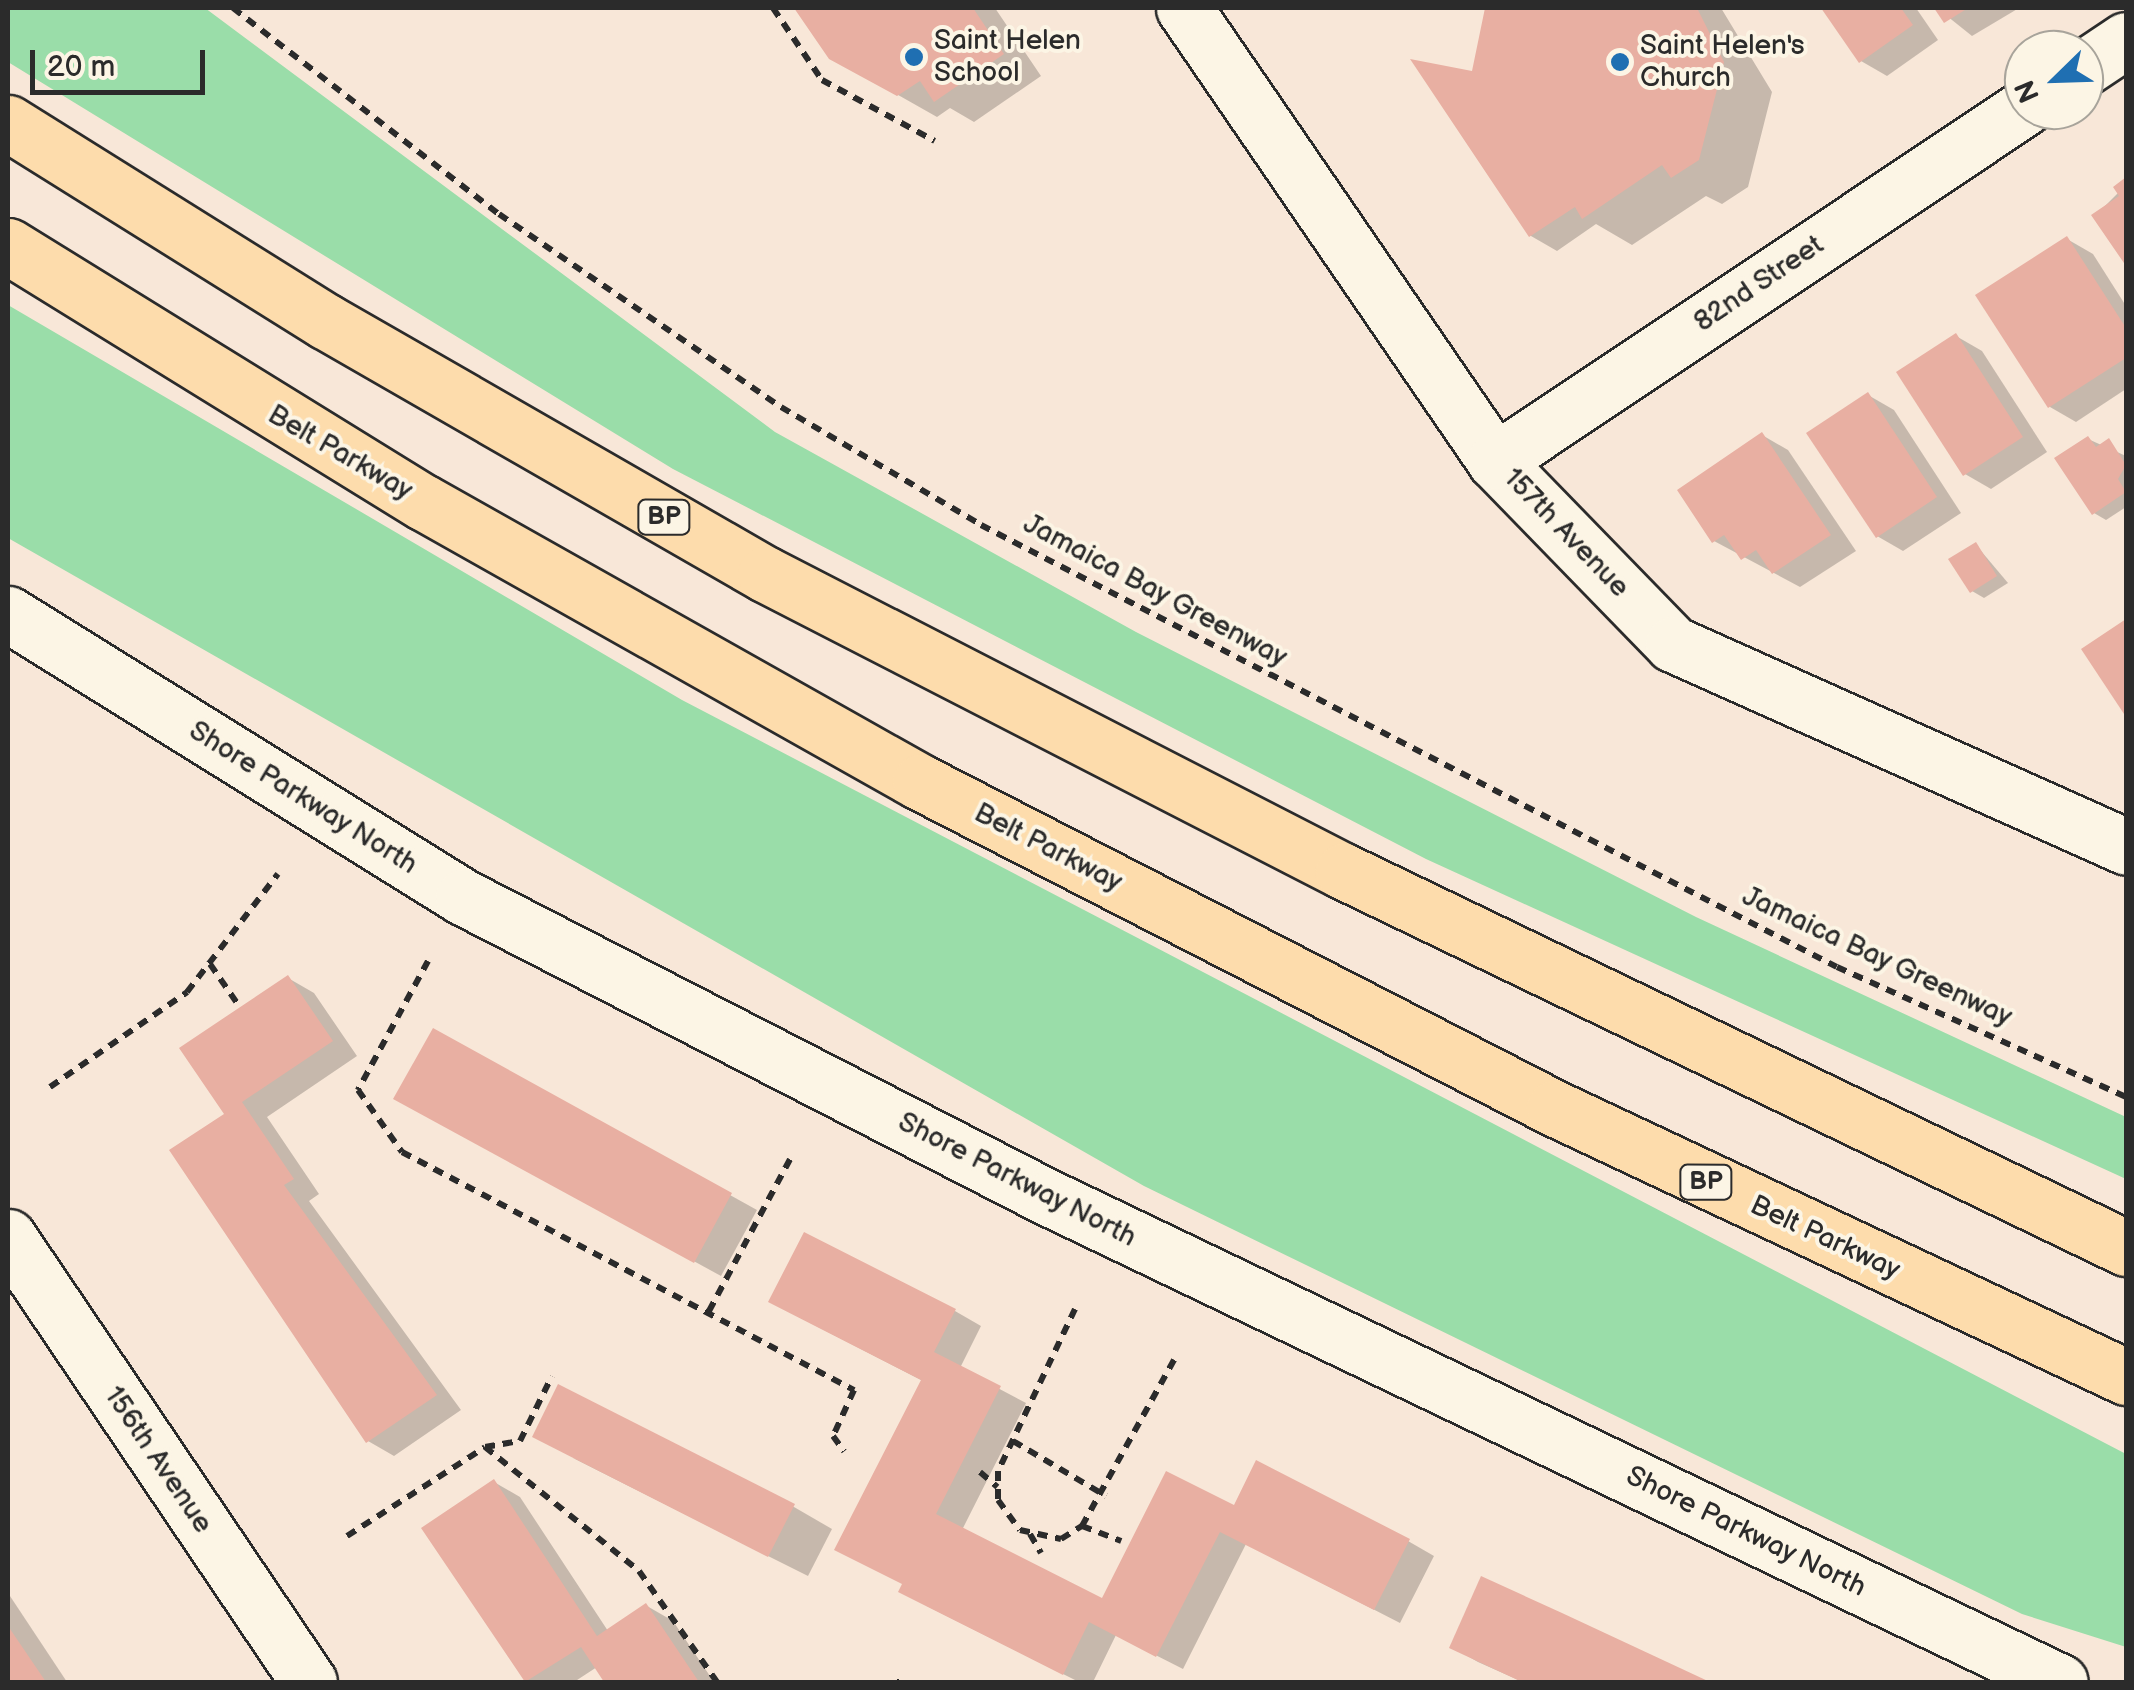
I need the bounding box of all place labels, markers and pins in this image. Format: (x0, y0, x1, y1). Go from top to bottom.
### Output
place label: Saint Helen School (934, 24, 1081, 90)
place label: Saint Helen's Church (1640, 29, 1804, 95)
marker: Saint Helen School (903, 46, 925, 68)
marker: Saint Helen's Church (1609, 51, 1631, 73)

